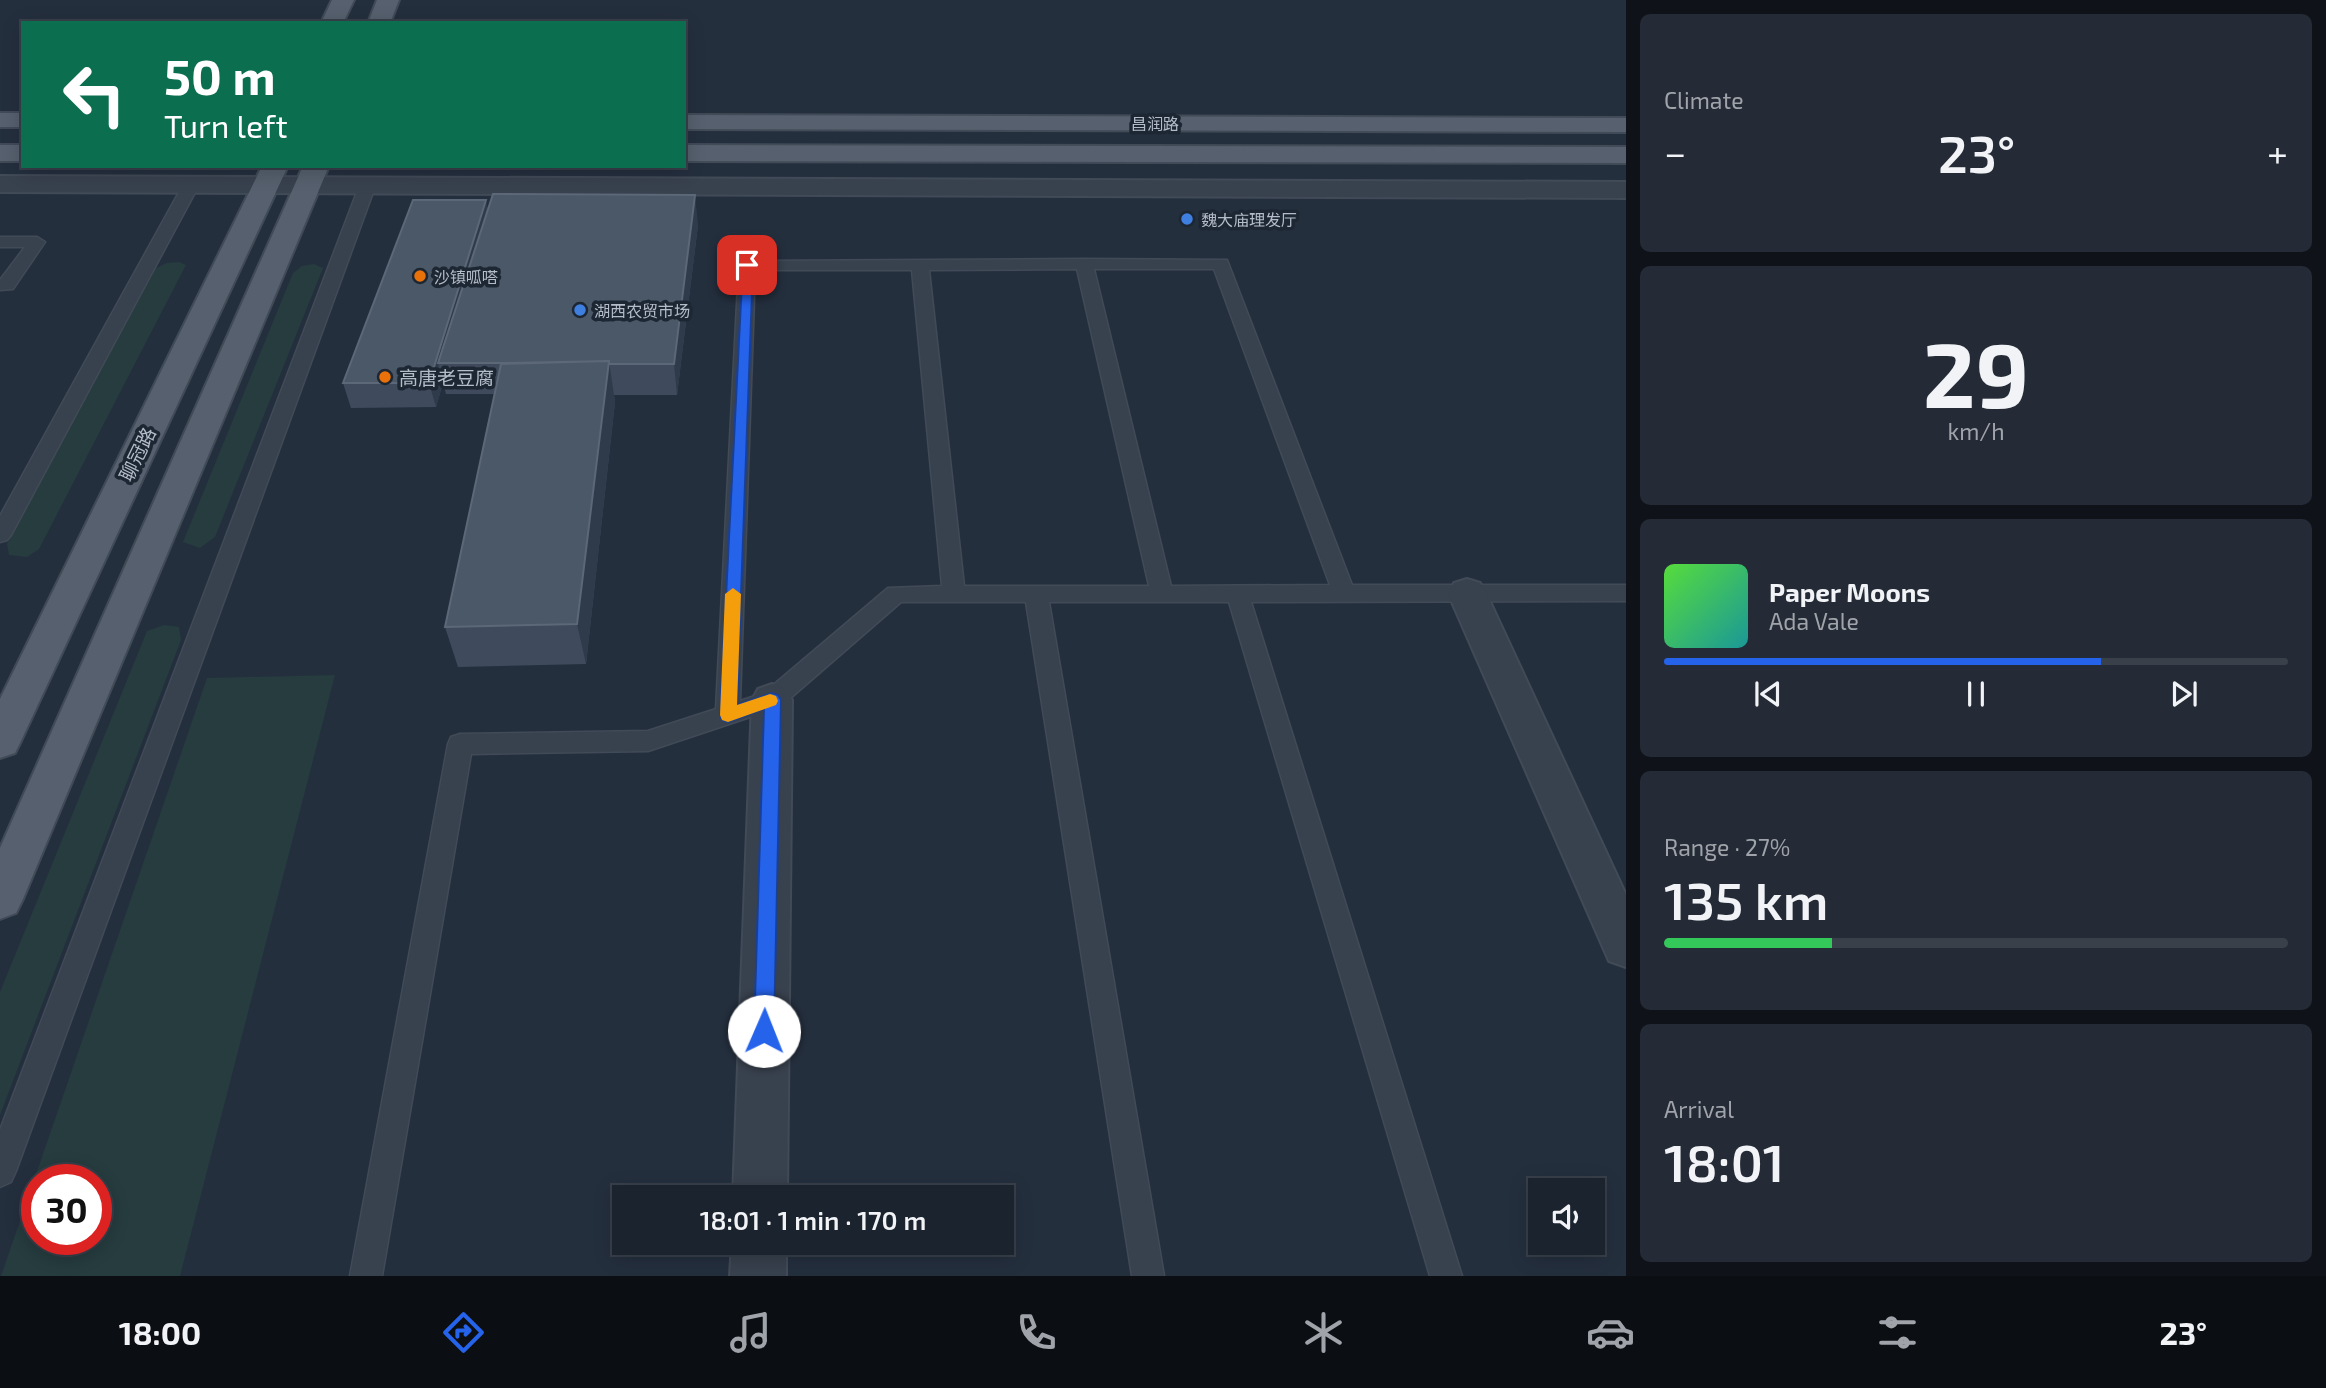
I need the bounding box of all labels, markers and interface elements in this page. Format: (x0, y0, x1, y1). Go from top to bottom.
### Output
text: 50 m (164, 46, 276, 105)
icon: left (49, 49, 140, 140)
text: Climate (1664, 86, 1744, 114)
text: Turn left (164, 106, 288, 144)
street label: 昌润路 (1131, 114, 1179, 133)
text: 23° (1938, 121, 2015, 183)
text: − (1664, 129, 1686, 175)
text: + (2267, 129, 2288, 175)
place label: 魏大庙理发厅 (1201, 210, 1297, 229)
marker: 魏大庙理发厅 (1179, 211, 1195, 227)
pin (717, 235, 777, 295)
icon: arrive (728, 246, 766, 284)
place label: 沙镇呱嗒 (434, 267, 498, 286)
marker: 沙镇呱嗒 (412, 268, 428, 284)
place label: 湖西农贸市场 (594, 301, 690, 320)
marker: 湖西农贸市场 (572, 302, 588, 318)
text: 29 (1923, 317, 2029, 426)
place label: 高唐老豆腐 (399, 366, 494, 389)
marker: 高唐老豆腐 (377, 369, 393, 385)
text: km/h (1947, 417, 2005, 445)
street label: 聊冠路 (114, 423, 160, 485)
text: Paper Moons (1769, 576, 1930, 607)
text: Ada Vale (1769, 607, 1859, 635)
icon: previous (1749, 675, 1787, 713)
icon: pause (1957, 675, 1995, 713)
icon: next (2165, 675, 2203, 713)
text: Range · 27% (1664, 833, 1790, 861)
text: 135 km (1664, 868, 1828, 930)
position arrow (727, 994, 801, 1068)
text: Arrival (1664, 1095, 1734, 1123)
text: 18:01 (1664, 1130, 1785, 1192)
speed limit sign: 30 (21, 1164, 112, 1255)
map controls (1528, 1178, 1605, 1255)
button: sound (1528, 1178, 1605, 1255)
text: 18:01 · 1 min · 170 m (700, 1204, 926, 1235)
icon: directions (439, 1308, 488, 1357)
icon: music (726, 1308, 775, 1357)
icon: phone (1012, 1308, 1061, 1357)
icon: climate (1299, 1308, 1348, 1357)
icon: car (1586, 1308, 1635, 1357)
icon: filters (1873, 1308, 1922, 1357)
text: 18:00 (119, 1313, 201, 1351)
text: 23° (2159, 1313, 2207, 1351)

